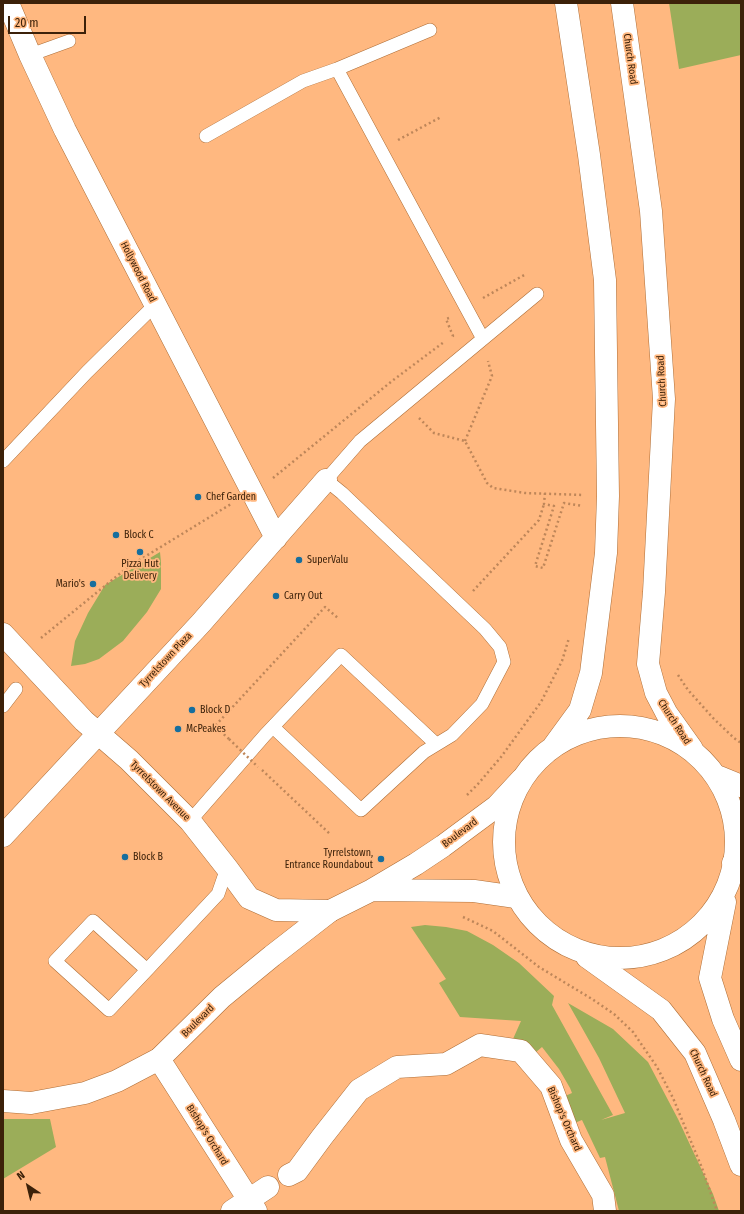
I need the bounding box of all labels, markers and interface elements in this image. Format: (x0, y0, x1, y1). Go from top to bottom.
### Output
scale bar (10, 8, 88, 34)
text: 20 m (15, 16, 39, 30)
street label: Church Road (620, 33, 640, 85)
street label: Hollywood Road (118, 240, 158, 304)
street label: Church Road (655, 355, 669, 407)
place label: Chef Garden (206, 491, 256, 503)
marker: Chef Garden (193, 492, 203, 502)
place label: Block C (124, 529, 154, 541)
marker: Block C (111, 530, 121, 540)
marker: Pizza Hut Delivery (135, 547, 145, 557)
place label: SuperValu (307, 554, 348, 566)
marker: SuperValu (294, 555, 304, 565)
place label: Pizza Hut Delivery (121, 558, 159, 582)
place label: Mario's (56, 578, 85, 590)
marker: Mario's (88, 579, 98, 589)
place label: Carry Out (284, 590, 322, 602)
marker: Carry Out (271, 591, 281, 601)
street label: Tyrrelstown Plaza (137, 630, 195, 690)
street label: Church Road (655, 697, 693, 747)
place label: Block D (200, 704, 230, 716)
marker: Block D (187, 705, 197, 715)
place label: McPeakes (186, 723, 226, 735)
marker: McPeakes (173, 724, 183, 734)
street label: Tyrrelstown Avenue (128, 759, 192, 823)
street label: Boulevard (440, 816, 480, 850)
place label: Tyrrelstown, Entrance Roundabout (285, 847, 373, 870)
place label: Block B (133, 851, 163, 863)
marker: Block B (120, 852, 130, 862)
marker: Tyrrelstown, Entrance Roundabout (376, 854, 386, 864)
street label: Boulevard (179, 1002, 217, 1040)
street label: Church Road (687, 1047, 719, 1099)
street label: Bishop's Orchard (544, 1085, 584, 1153)
street label: Bishop's Orchard (184, 1103, 230, 1167)
north arrow (8, 1166, 48, 1206)
text: N (14, 1169, 27, 1183)

